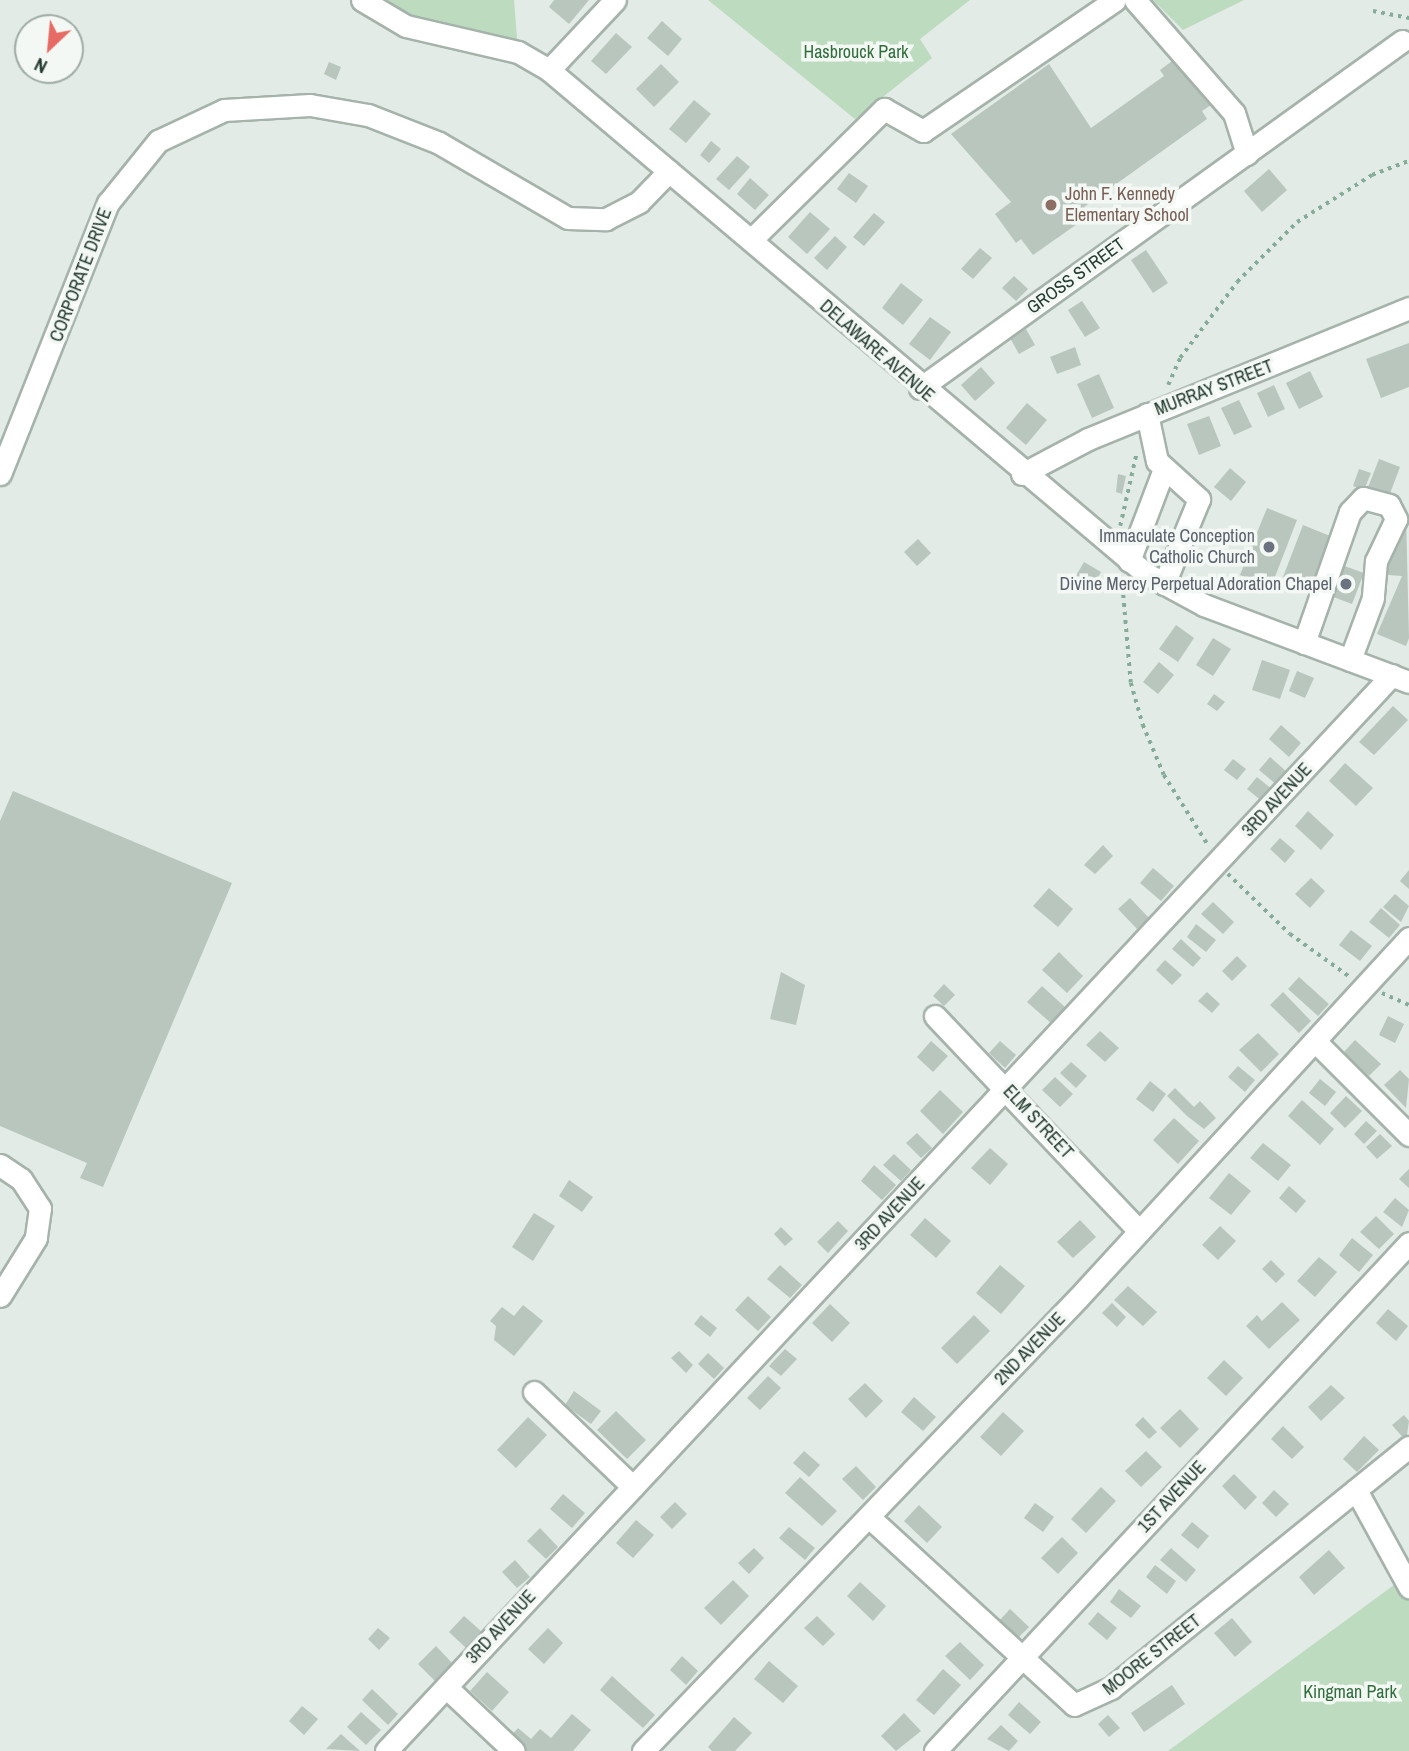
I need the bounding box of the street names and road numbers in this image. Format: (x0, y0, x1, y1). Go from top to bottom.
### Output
street label: CORPORATE DRIVE (46, 205, 116, 345)
street label: GROSS STREET (1023, 233, 1129, 319)
street label: DELAWARE AVENUE (815, 295, 939, 407)
street label: MURRAY STREET (1152, 355, 1276, 421)
street label: 3RD AVENUE (1237, 759, 1317, 841)
street label: ELM STREET (998, 1081, 1078, 1163)
street label: 3RD AVENUE (850, 1173, 930, 1255)
street label: 2ND AVENUE (990, 1308, 1070, 1390)
street label: 1ST AVENUE (1133, 1456, 1211, 1538)
street label: 3RD AVENUE (461, 1586, 541, 1668)
street label: MOORE STREET (1099, 1610, 1205, 1700)

